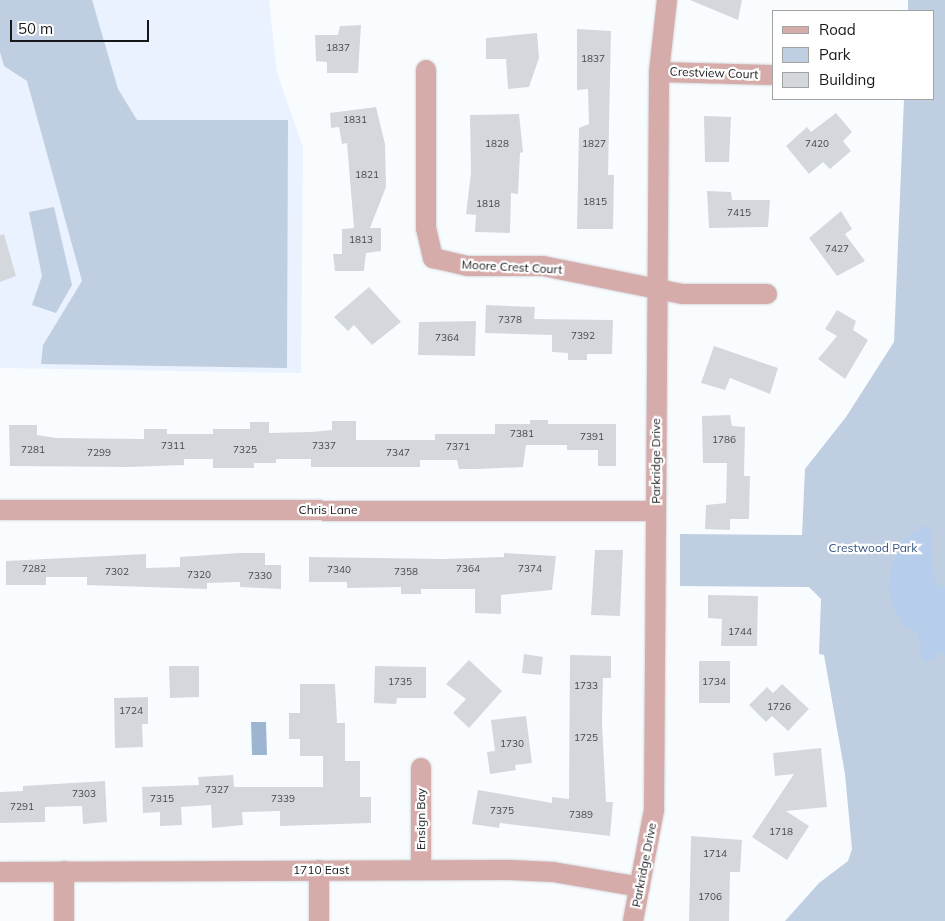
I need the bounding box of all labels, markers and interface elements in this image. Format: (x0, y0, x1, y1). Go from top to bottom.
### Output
scale bar (12, 10, 151, 42)
legend (772, 10, 935, 100)
text: 50 m (18, 19, 53, 38)
text: Road (819, 20, 856, 39)
house number: 1837 (326, 42, 350, 54)
text: Park (819, 45, 851, 64)
house number: 1837 (581, 53, 605, 65)
street label: Crestview Court (669, 64, 759, 82)
text: Building (819, 70, 875, 89)
house number: 1831 (343, 114, 367, 126)
house number: 1828 (485, 138, 509, 150)
house number: 1827 (582, 138, 606, 150)
house number: 7420 (805, 138, 829, 150)
house number: 1821 (355, 169, 379, 181)
house number: 1815 (583, 196, 607, 208)
house number: 1818 (476, 198, 500, 210)
house number: 7415 (727, 207, 751, 219)
house number: 1813 (349, 234, 373, 246)
house number: 7427 (825, 243, 849, 255)
street label: Moore Crest Court (461, 257, 563, 277)
house number: 7378 (498, 314, 522, 326)
house number: 7392 (571, 330, 595, 342)
house number: 7364 (435, 332, 459, 344)
street label: Parkridge Drive (649, 418, 663, 504)
house number: 7381 (510, 428, 534, 440)
house number: 7391 (580, 431, 604, 443)
house number: 1786 (712, 434, 736, 446)
house number: 7311 (161, 440, 185, 452)
house number: 7337 (312, 440, 336, 452)
house number: 7371 (446, 441, 470, 453)
house number: 7281 (21, 444, 45, 456)
house number: 7325 (233, 444, 257, 456)
house number: 7299 (87, 447, 111, 459)
house number: 7347 (386, 447, 410, 459)
street label: Chris Lane (299, 503, 357, 517)
park label: Crestwood Park (829, 541, 917, 555)
house number: 7282 (22, 563, 46, 575)
house number: 7364 (456, 563, 480, 575)
house number: 7374 (518, 563, 542, 575)
house number: 7340 (327, 564, 351, 576)
house number: 7302 (105, 566, 129, 578)
house number: 7358 (394, 566, 418, 578)
house number: 7320 (187, 569, 211, 581)
house number: 7330 (248, 570, 272, 582)
house number: 1744 (728, 626, 752, 638)
house number: 1735 (388, 676, 412, 688)
house number: 1734 (702, 676, 726, 688)
house number: 1733 (574, 680, 598, 692)
house number: 1726 (767, 701, 791, 713)
house number: 1724 (119, 705, 143, 717)
house number: 1725 (574, 732, 598, 744)
house number: 1730 (500, 738, 524, 750)
house number: 7327 (205, 784, 229, 796)
house number: 7303 (72, 788, 96, 800)
street label: Ensign Bay (414, 788, 428, 850)
house number: 7315 (150, 793, 174, 805)
house number: 7339 (271, 793, 295, 805)
house number: 7291 (10, 801, 34, 813)
house number: 7375 (490, 805, 514, 817)
house number: 7389 (569, 809, 593, 821)
street label: Parkridge Drive (629, 822, 659, 908)
house number: 1718 (769, 826, 793, 838)
house number: 1714 (703, 848, 727, 860)
street label: 1710 East (293, 863, 349, 877)
house number: 1706 (698, 891, 722, 903)

